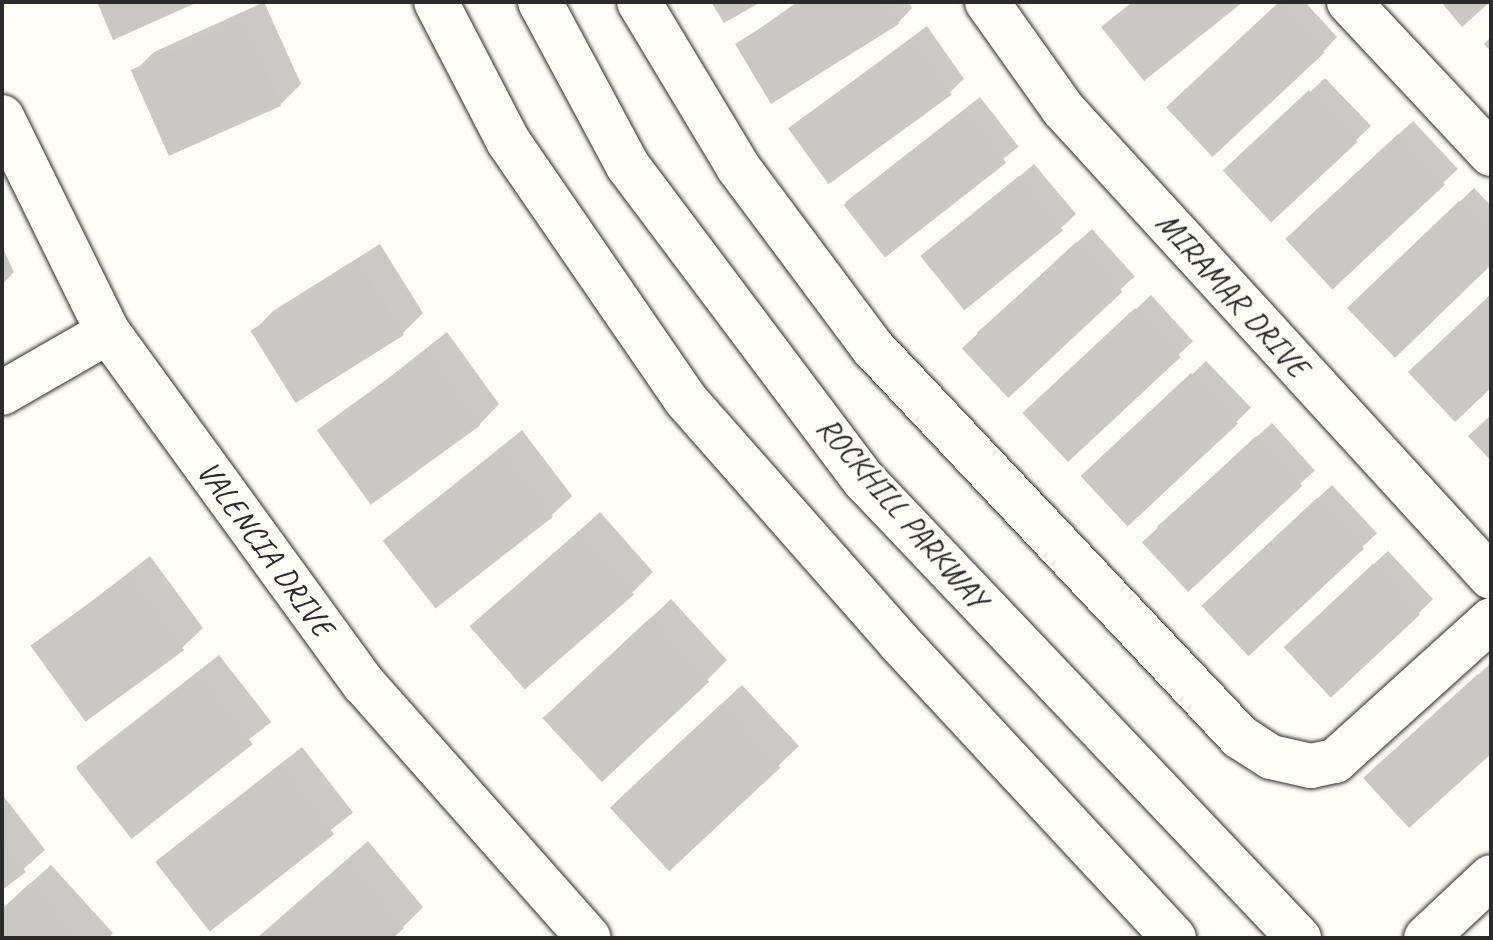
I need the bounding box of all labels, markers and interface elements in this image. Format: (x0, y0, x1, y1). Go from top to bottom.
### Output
street label: MIRAMAR DRIVE (1148, 204, 1316, 386)
street label: ROCKHILL PARKWAY (808, 409, 996, 617)
street label: VALENCIA DRIVE (188, 453, 342, 645)

